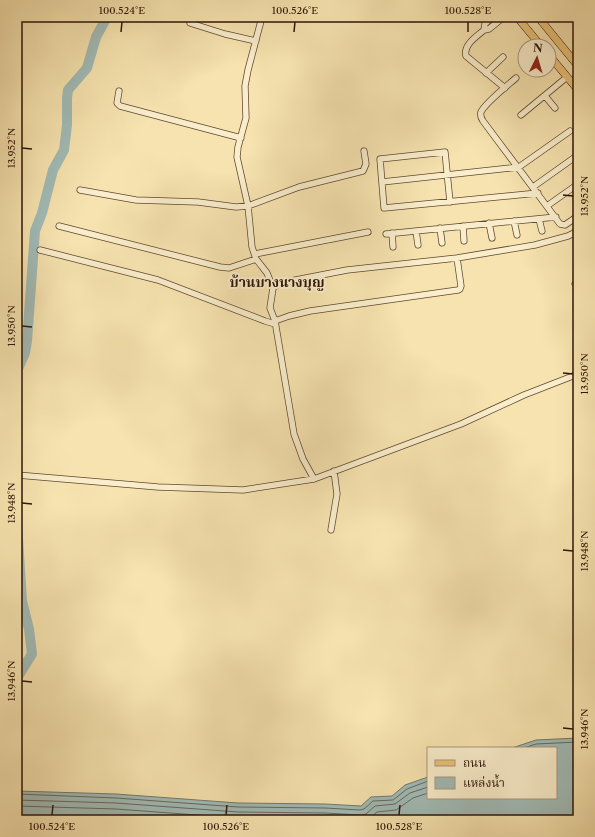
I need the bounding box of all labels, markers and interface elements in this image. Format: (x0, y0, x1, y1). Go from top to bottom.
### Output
text: 100.524°E (99, 4, 145, 17)
text: 100.526°E (272, 4, 318, 17)
text: 100.528°E (445, 4, 491, 17)
north arrow (517, 38, 557, 78)
text: N (532, 41, 544, 55)
text: 13.952°N (5, 128, 18, 168)
text: 13.952°N (578, 176, 591, 216)
district label: บ้านบางนางบุญ (230, 273, 324, 291)
text: 13.950°N (5, 305, 18, 347)
text: 13.950°N (578, 353, 591, 395)
text: 13.948°N (5, 482, 18, 524)
text: 13.948°N (578, 530, 591, 572)
text: 13.946°N (5, 661, 18, 701)
text: 13.946°N (578, 709, 591, 749)
legend (427, 747, 557, 799)
text: ถนน (463, 755, 486, 770)
text: แหล่งน้ำ (463, 774, 505, 790)
text: 100.524°E (29, 820, 75, 833)
text: 100.526°E (203, 820, 249, 833)
text: 100.528°E (376, 820, 422, 833)

